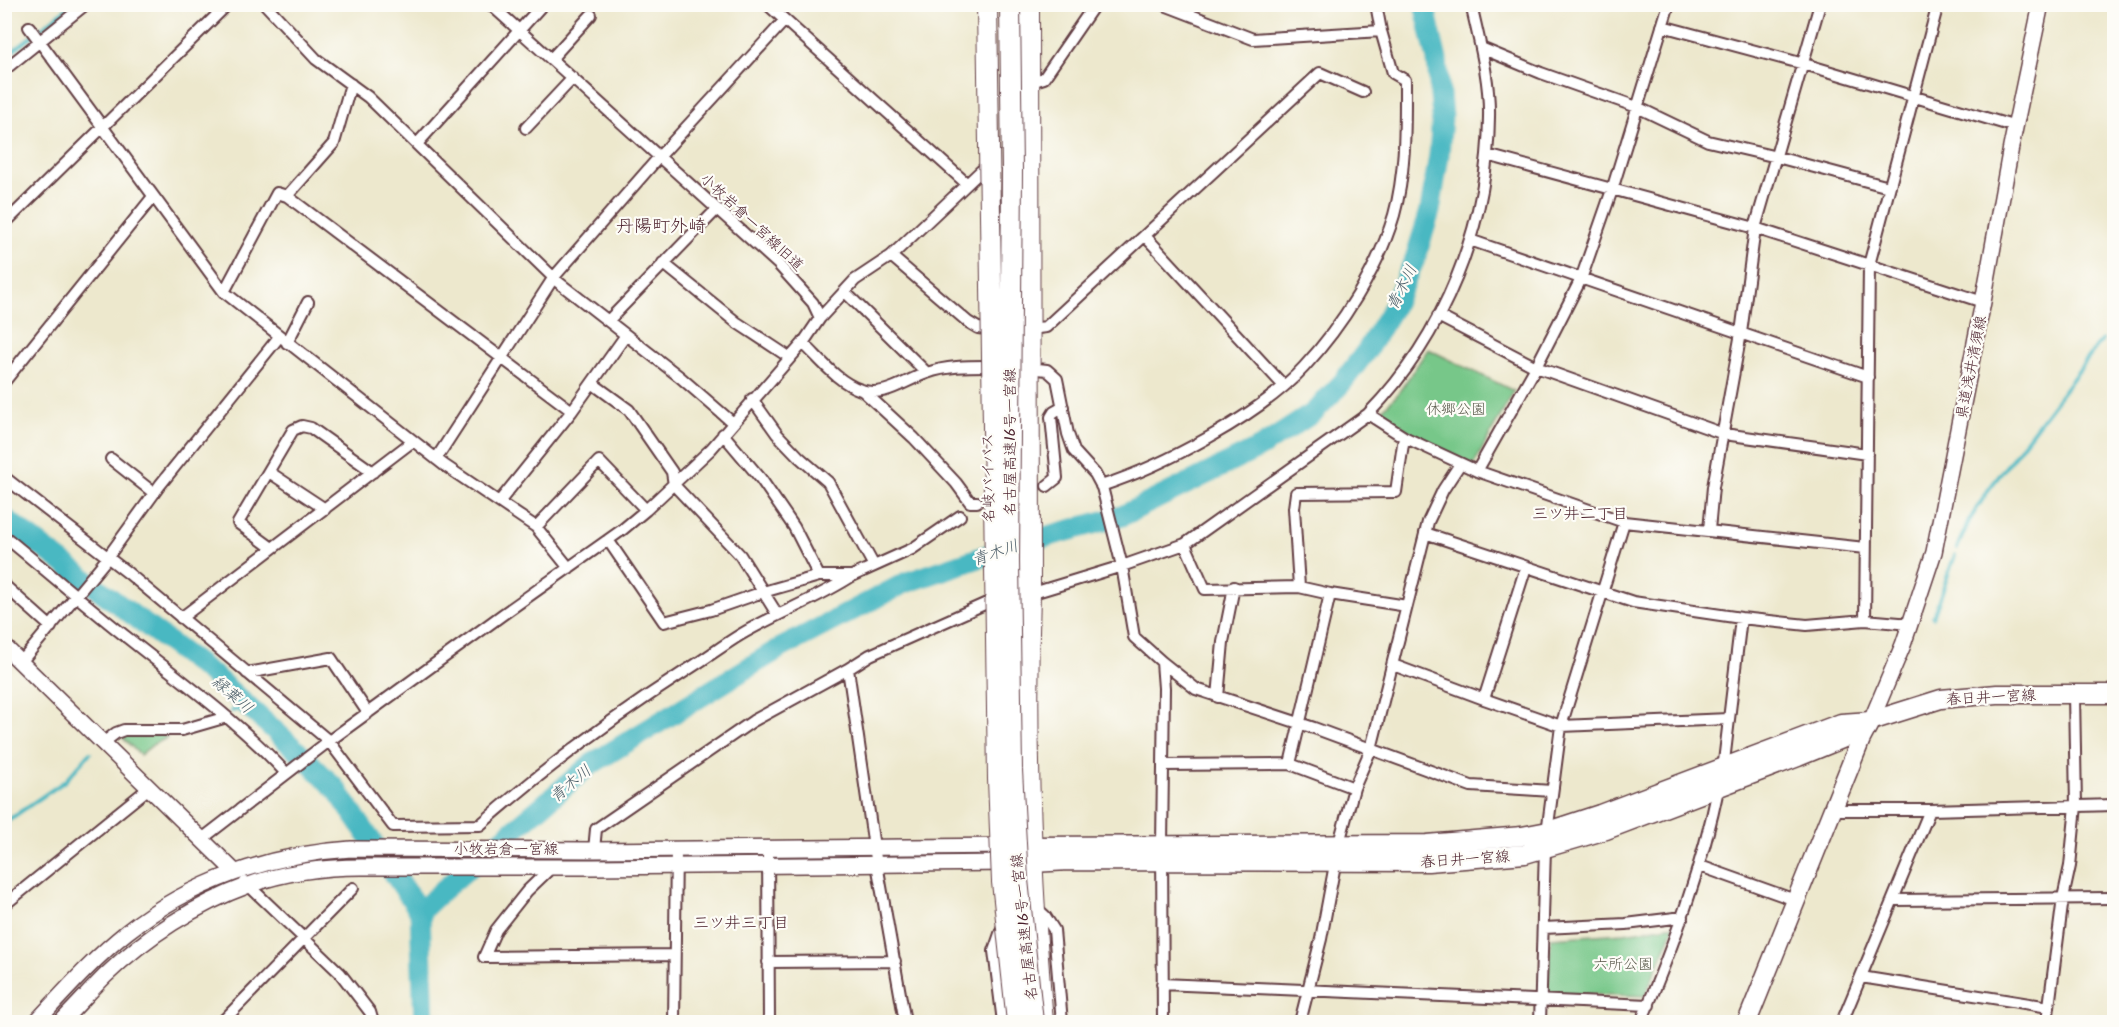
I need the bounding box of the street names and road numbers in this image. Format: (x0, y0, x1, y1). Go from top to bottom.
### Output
street label: 小牧岩倉一宮線旧道 (694, 168, 809, 278)
street label: 県道浅井清須線 (1950, 313, 1994, 421)
street label: 名古屋高速16号一宮線 (999, 368, 1023, 516)
street label: 名岐バイパス (976, 433, 1002, 523)
street label: 春日井一宮線 (1945, 684, 2037, 712)
street label: 小牧岩倉一宮線 (453, 838, 559, 862)
street label: 春日井一宮線 (1419, 845, 1511, 875)
street label: 名古屋高速16号一宮線 (1005, 852, 1045, 1002)

